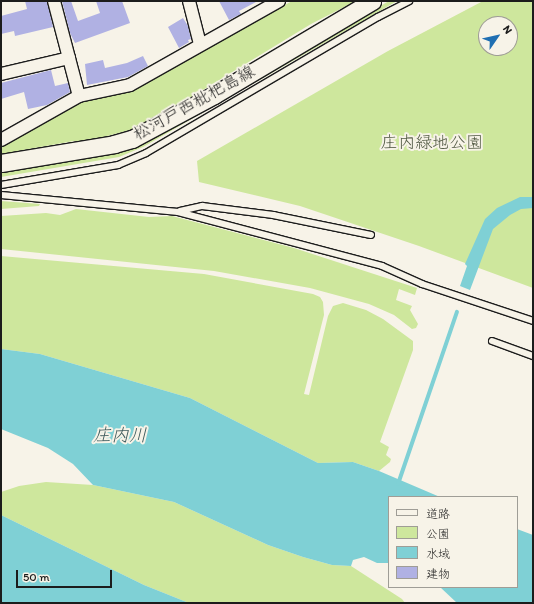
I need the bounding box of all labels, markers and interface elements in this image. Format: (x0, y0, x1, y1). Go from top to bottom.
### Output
north arrow (478, 16, 518, 56)
text: N (500, 23, 515, 36)
street label: 松河戸西枇杷島線 (130, 61, 258, 145)
park label: 庄内緑地公園 (381, 133, 483, 153)
water label: 庄内川 (93, 424, 147, 446)
legend (388, 496, 518, 588)
text: 道路 (426, 507, 450, 521)
text: 公園 (426, 527, 450, 541)
text: 水域 (426, 547, 450, 561)
scale bar (18, 562, 114, 588)
text: 建物 (426, 567, 450, 581)
text: 50 m (23, 570, 49, 584)

